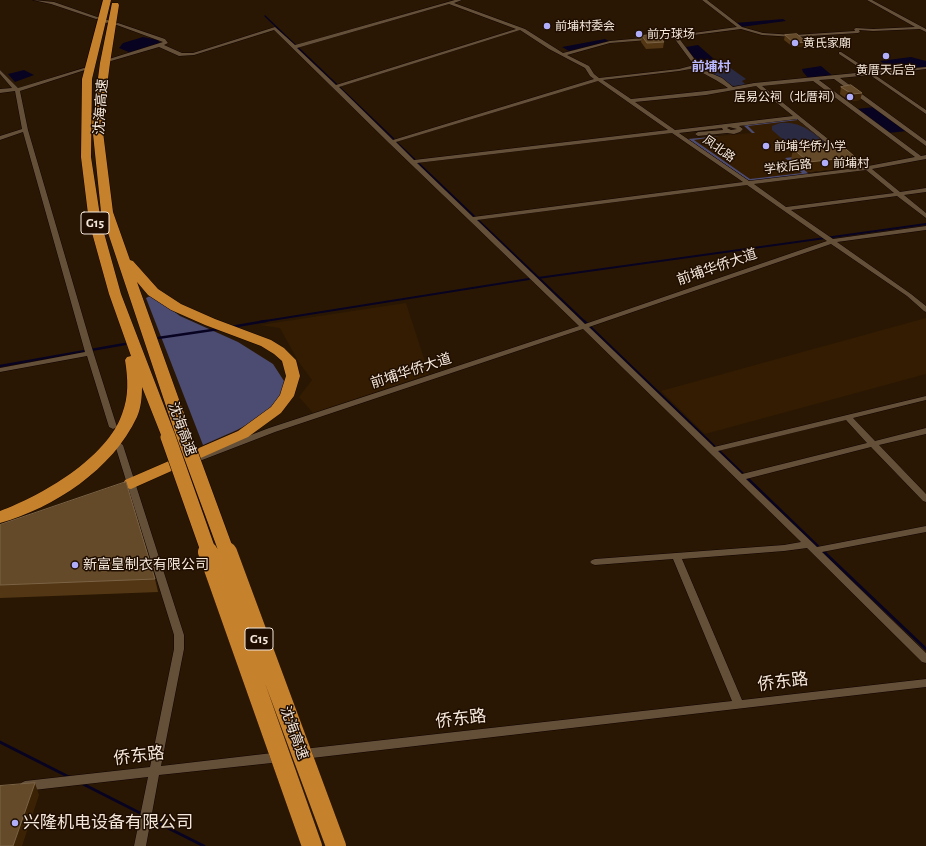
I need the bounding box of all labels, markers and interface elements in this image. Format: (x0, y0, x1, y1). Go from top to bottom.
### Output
place label: 前埔村委会 (555, 19, 615, 33)
marker: 前埔村委会 (542, 21, 552, 31)
place label: 前方球场 (647, 27, 695, 41)
marker: 前方球场 (634, 29, 644, 39)
place label: 黄氏家廟 (803, 36, 851, 50)
marker: 黄氏家廟 (790, 38, 800, 48)
marker: 黄厝天后宫 (881, 51, 891, 61)
district label: 前埔村 (692, 59, 730, 75)
place label: 黄厝天后宫 (856, 63, 916, 77)
street label: 沈海高速 (91, 78, 111, 136)
place label: 居易公祠（北厝祠） (734, 90, 842, 104)
marker: 居易公祠（北厝祠） (845, 92, 855, 102)
street label: 凤北路 (700, 133, 738, 165)
place label: 前埔华侨小学 (774, 139, 846, 153)
marker: 前埔华侨小学 (761, 141, 771, 151)
place label: 前埔村 (833, 156, 869, 170)
street label: 学校后路 (763, 157, 813, 177)
marker: 前埔村 (820, 158, 830, 168)
road number: G15 (81, 212, 109, 234)
street label: 前埔华侨大道 (675, 245, 759, 289)
street label: 前埔华侨大道 (368, 350, 454, 392)
street label: 沈海高速 (165, 400, 199, 458)
place label: 新富皇制衣有限公司 (83, 557, 209, 573)
marker: 新富皇制衣有限公司 (70, 560, 80, 570)
road number: G15 (245, 628, 273, 650)
street label: 侨东路 (756, 669, 810, 695)
street label: 沈海高速 (277, 704, 311, 762)
street label: 侨东路 (434, 706, 488, 732)
street label: 侨东路 (112, 743, 166, 769)
place label: 兴隆机电设备有限公司 (23, 813, 193, 833)
marker: 兴隆机电设备有限公司 (10, 818, 20, 828)

